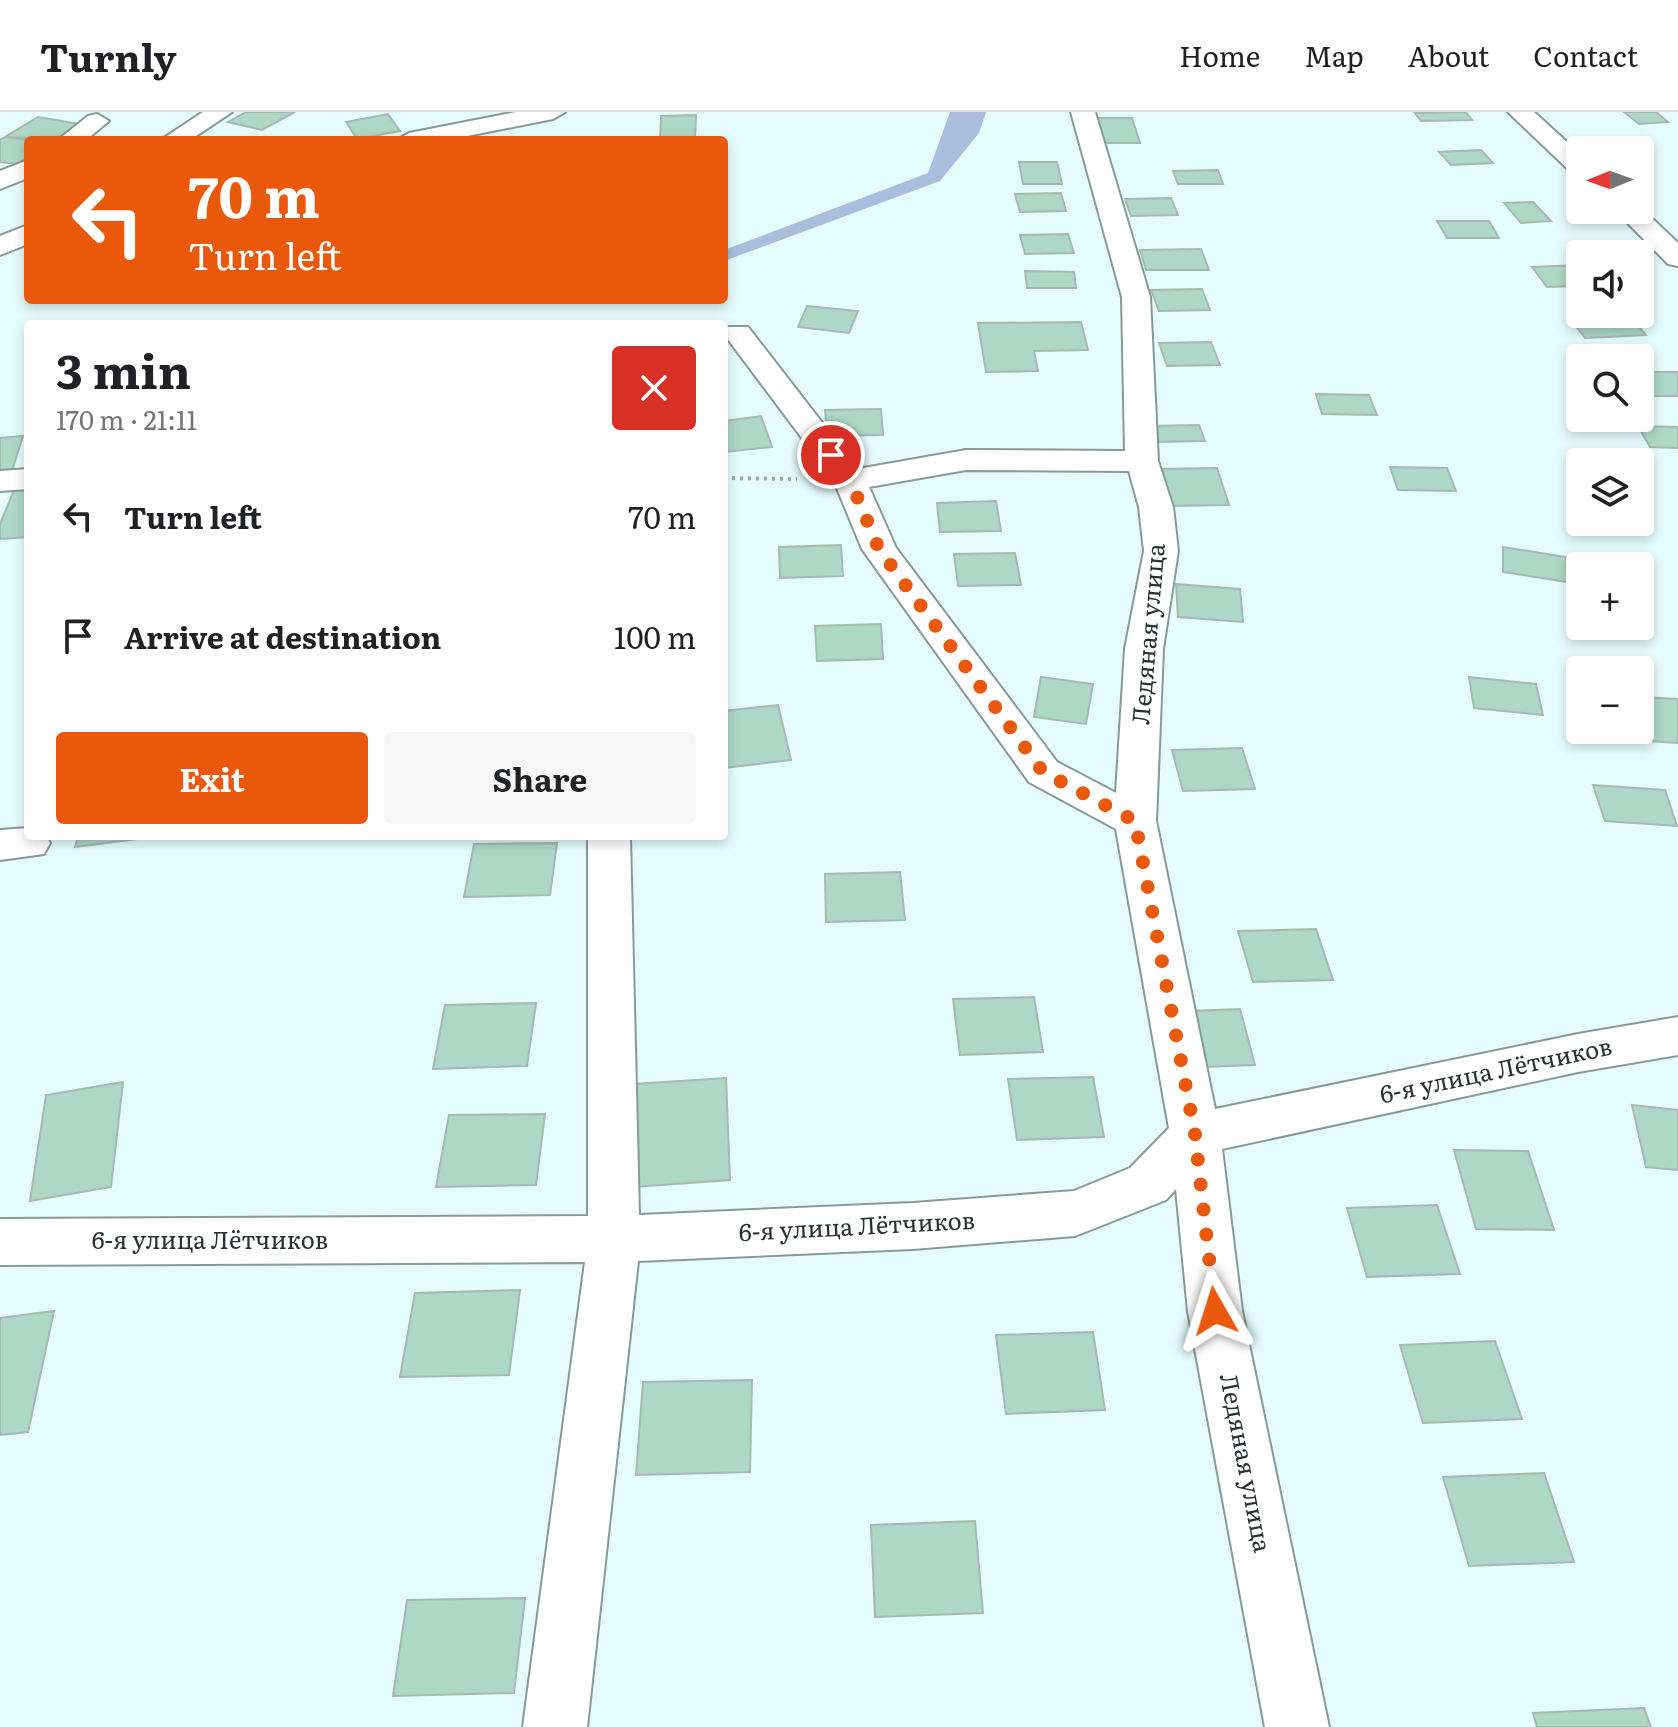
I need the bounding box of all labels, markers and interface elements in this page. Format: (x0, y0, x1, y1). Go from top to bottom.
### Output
text: Turnly (40, 27, 177, 84)
text: Home (1179, 34, 1260, 76)
text: Map (1304, 34, 1364, 76)
text: About (1408, 34, 1489, 76)
text: Contact (1533, 34, 1638, 76)
north arrow (1566, 136, 1654, 224)
map controls (1566, 136, 1654, 744)
text: 70 m (188, 152, 320, 235)
icon: left (56, 168, 160, 272)
text: Turn left (188, 228, 342, 281)
button: sound (1566, 240, 1654, 328)
text: 3 min (56, 333, 191, 404)
button: search (1566, 344, 1654, 432)
button: close (612, 346, 696, 430)
text: 170 m · 21:11 (56, 399, 197, 438)
pin (797, 421, 865, 489)
icon: arrive (809, 433, 853, 477)
button: layers (1566, 448, 1654, 536)
icon: left (56, 494, 100, 538)
text: Turn left (124, 494, 262, 538)
text: 70 m (628, 494, 696, 538)
street label: Ледяная улица (1121, 542, 1172, 726)
button: + (1566, 552, 1654, 640)
icon: arrive (56, 614, 100, 658)
text: Arrive at destination (124, 614, 441, 658)
text: 100 m (614, 614, 696, 658)
button: − (1566, 656, 1654, 744)
button: Exit (56, 732, 368, 824)
button: Share (384, 732, 696, 824)
street label: 6-я улица Лётчиков (1376, 1027, 1615, 1110)
street label: 6-я улица Лётчиков (738, 1201, 976, 1248)
street label: 6-я улица Лётчиков (92, 1221, 328, 1256)
position arrow (1173, 1269, 1257, 1353)
street label: Ледяная улица (1213, 1370, 1282, 1555)

